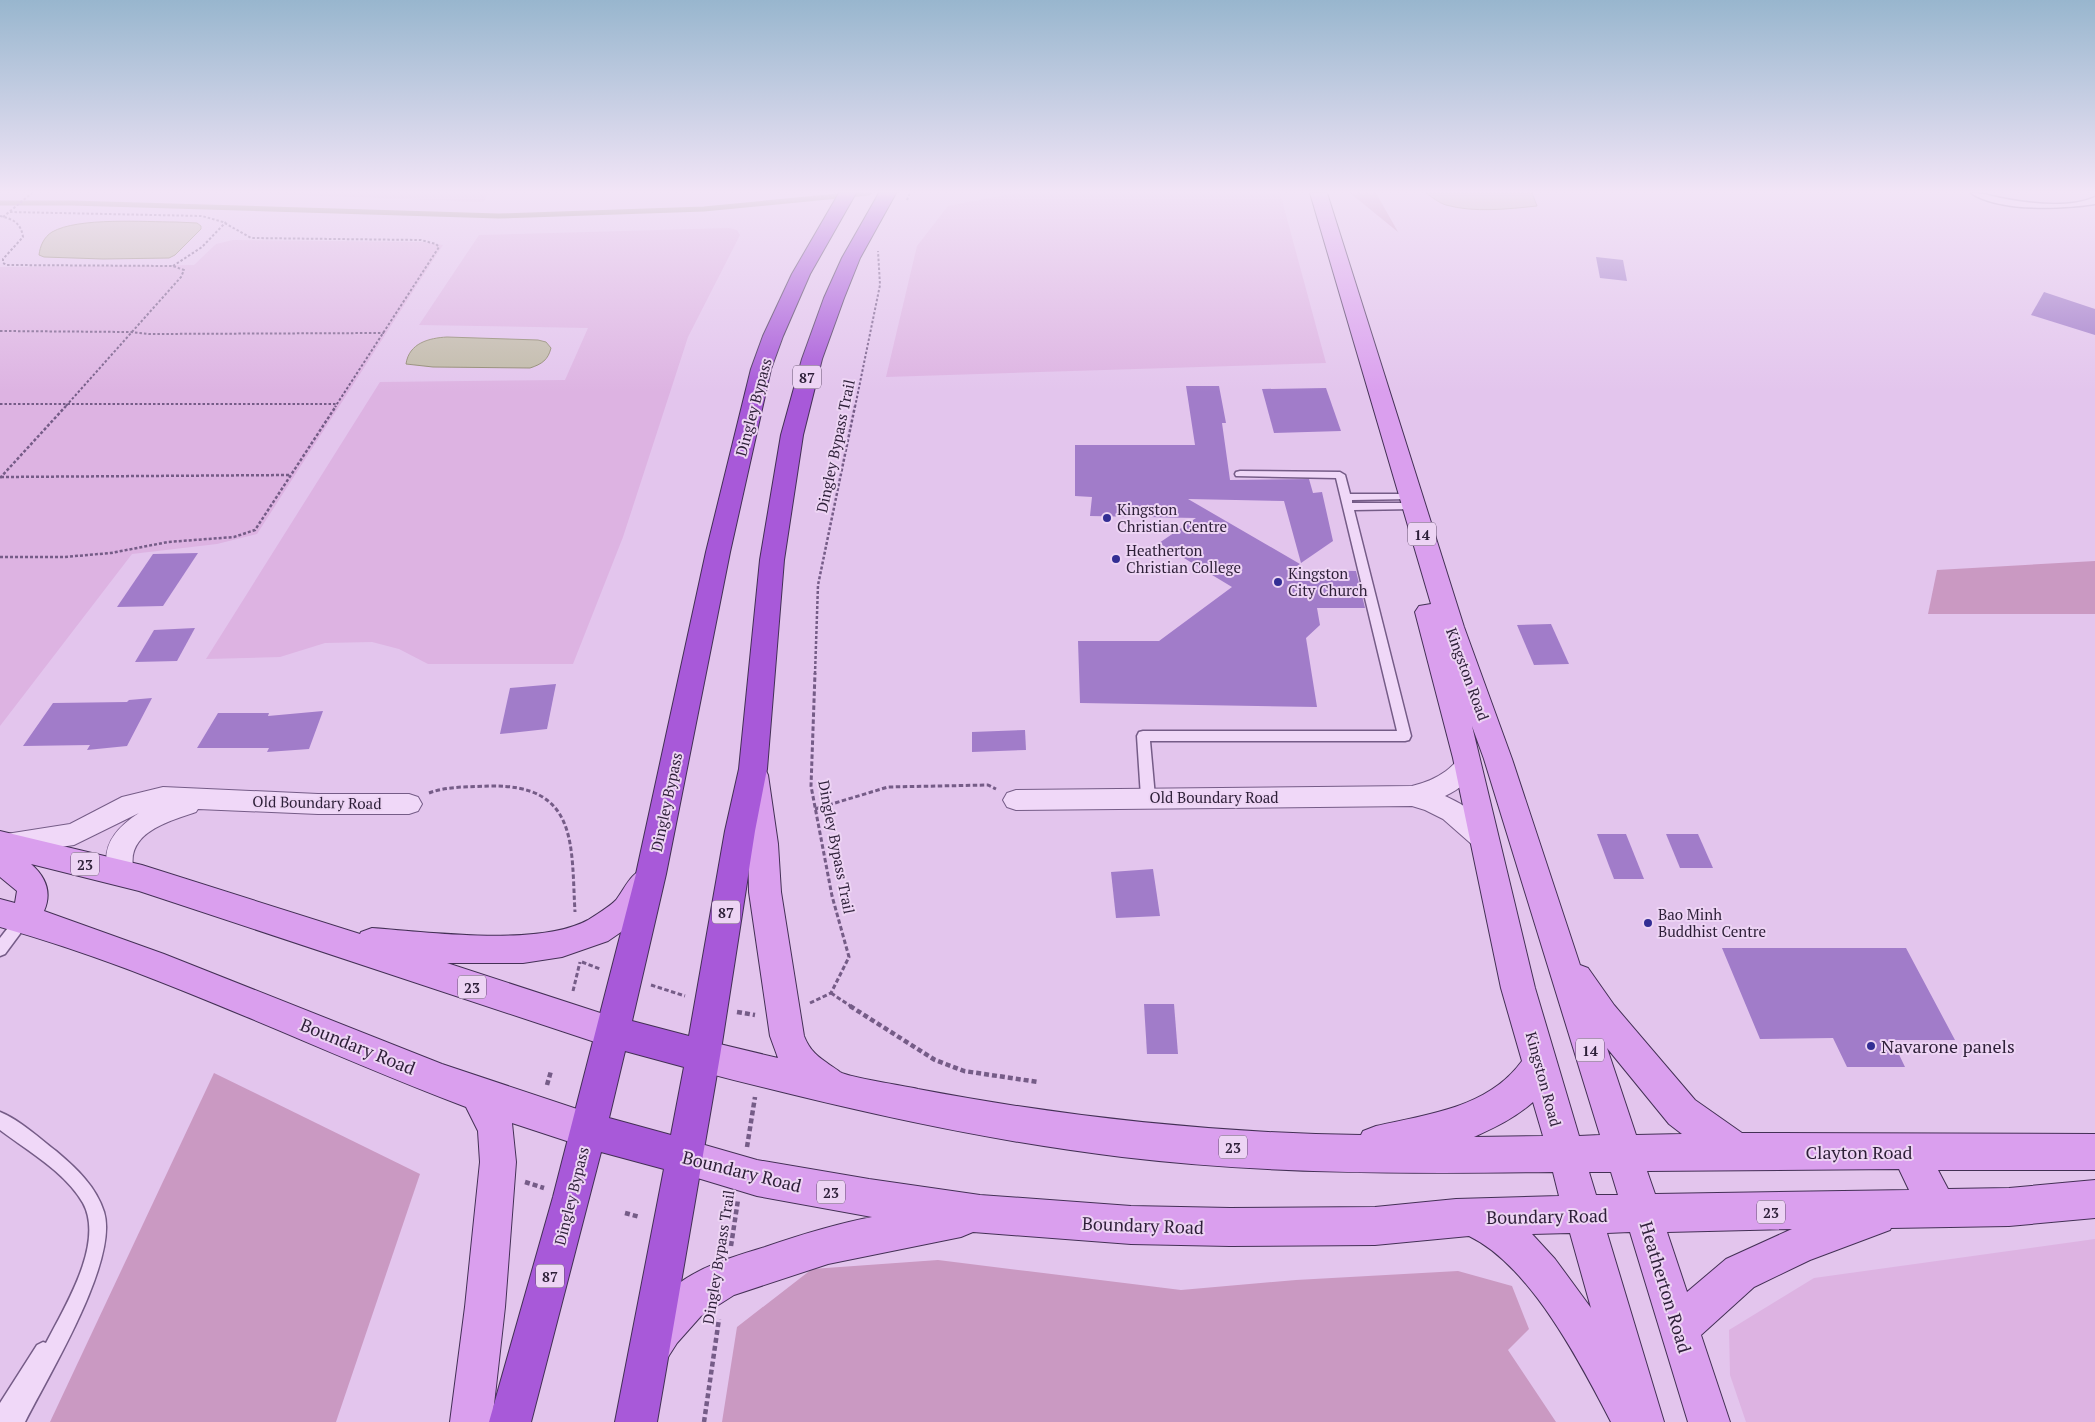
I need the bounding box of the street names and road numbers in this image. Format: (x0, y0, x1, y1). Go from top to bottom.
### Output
street label: Dingley Bypass (730, 356, 776, 458)
road number: 87 (793, 366, 821, 388)
street label: Dingley Bypass Trail (811, 378, 859, 514)
road number: 14 (1408, 522, 1436, 546)
street label: Kingston Road (1442, 625, 1494, 723)
street label: Dingley Bypass (646, 751, 686, 853)
street label: Dingley Bypass Trail (814, 779, 860, 915)
street label: Old Boundary Road (1149, 787, 1279, 807)
street label: Old Boundary Road (252, 791, 382, 813)
road number: 23 (71, 852, 99, 876)
road number: 87 (712, 900, 740, 924)
road number: 23 (458, 976, 486, 999)
street label: Boundary Road (297, 1012, 419, 1080)
street label: Kingston Road (1522, 1029, 1566, 1129)
road number: 14 (1576, 1038, 1604, 1062)
road number: 23 (1219, 1136, 1247, 1158)
street label: Clayton Road (1805, 1140, 1913, 1164)
street label: Dingley Bypass (549, 1145, 593, 1247)
street label: Boundary Road (680, 1145, 804, 1197)
road number: 23 (817, 1180, 845, 1204)
street label: Dingley Bypass Trail (698, 1188, 738, 1326)
road number: 23 (1757, 1200, 1785, 1224)
street label: Boundary Road (1486, 1203, 1608, 1229)
street label: Boundary Road (1082, 1211, 1204, 1239)
street label: Heatherton Road (1635, 1218, 1697, 1356)
road number: 87 (536, 1264, 564, 1288)

